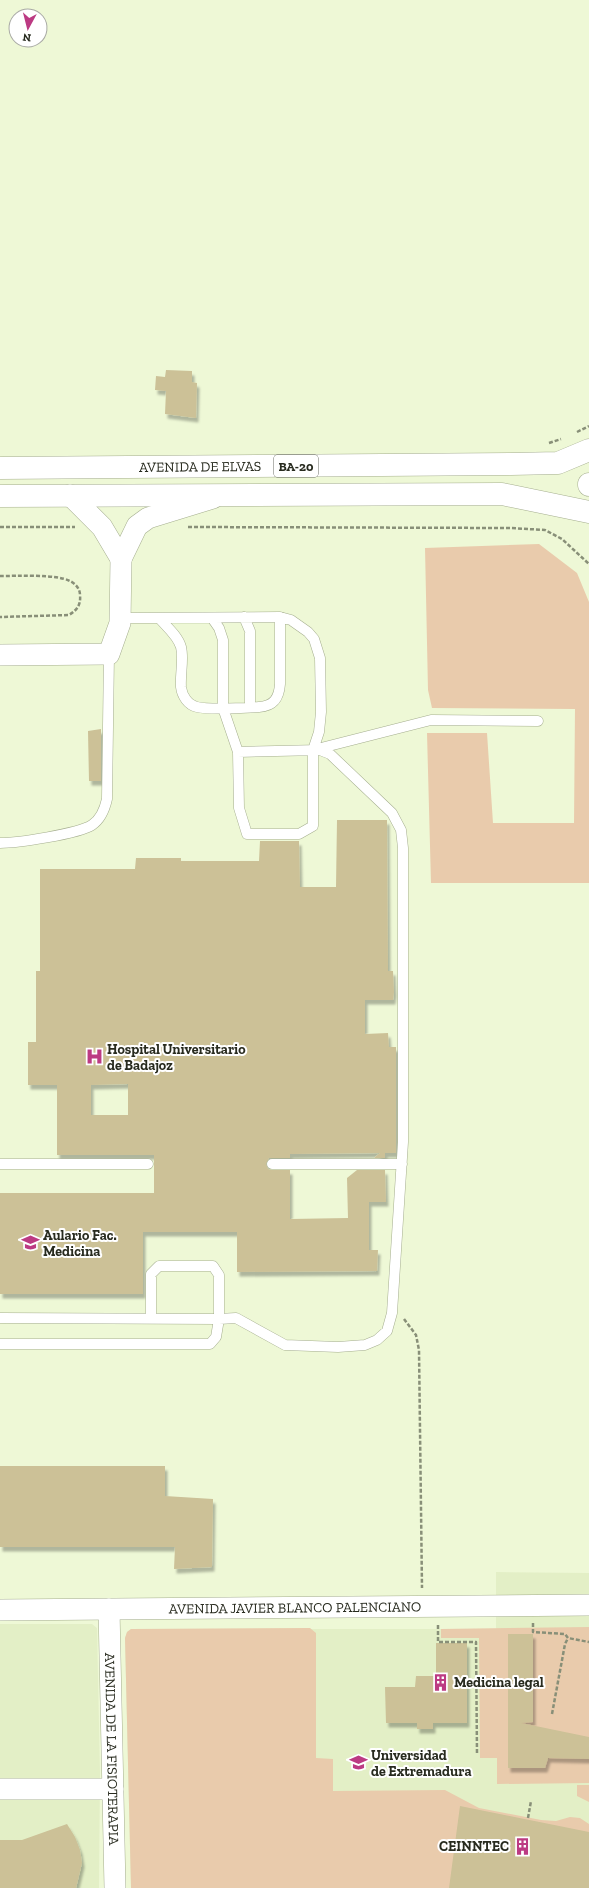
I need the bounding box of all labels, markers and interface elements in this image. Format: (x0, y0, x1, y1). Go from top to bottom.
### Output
north arrow (8, 8, 48, 48)
text: N (21, 30, 32, 44)
road number: BA-20 (274, 455, 318, 477)
street label: AVENIDA DE ELVAS (139, 458, 261, 476)
place label: Hospital Universitario de Badajoz (107, 1041, 246, 1074)
hospital icon: Hospital Universitario de Badajoz (84, 1047, 104, 1067)
place label: Aulario Fac. Medicina (43, 1227, 117, 1260)
school or university icon: Aulario Fac. Medicina (20, 1233, 40, 1253)
street label: AVENIDA JAVIER BLANCO PALENCIANO (169, 1598, 421, 1618)
street label: AVENIDA DE LA FISIOTERAPIA (101, 1653, 122, 1846)
building icon: Medicina legal (431, 1672, 451, 1692)
place label: Medicina legal (454, 1674, 544, 1691)
place label: Universidad de Extremadura (371, 1747, 471, 1780)
school or university icon: Universidad de Extremadura (348, 1753, 368, 1773)
building icon: CEINNTEC (512, 1836, 532, 1856)
place label: CEINNTEC (439, 1838, 509, 1855)

